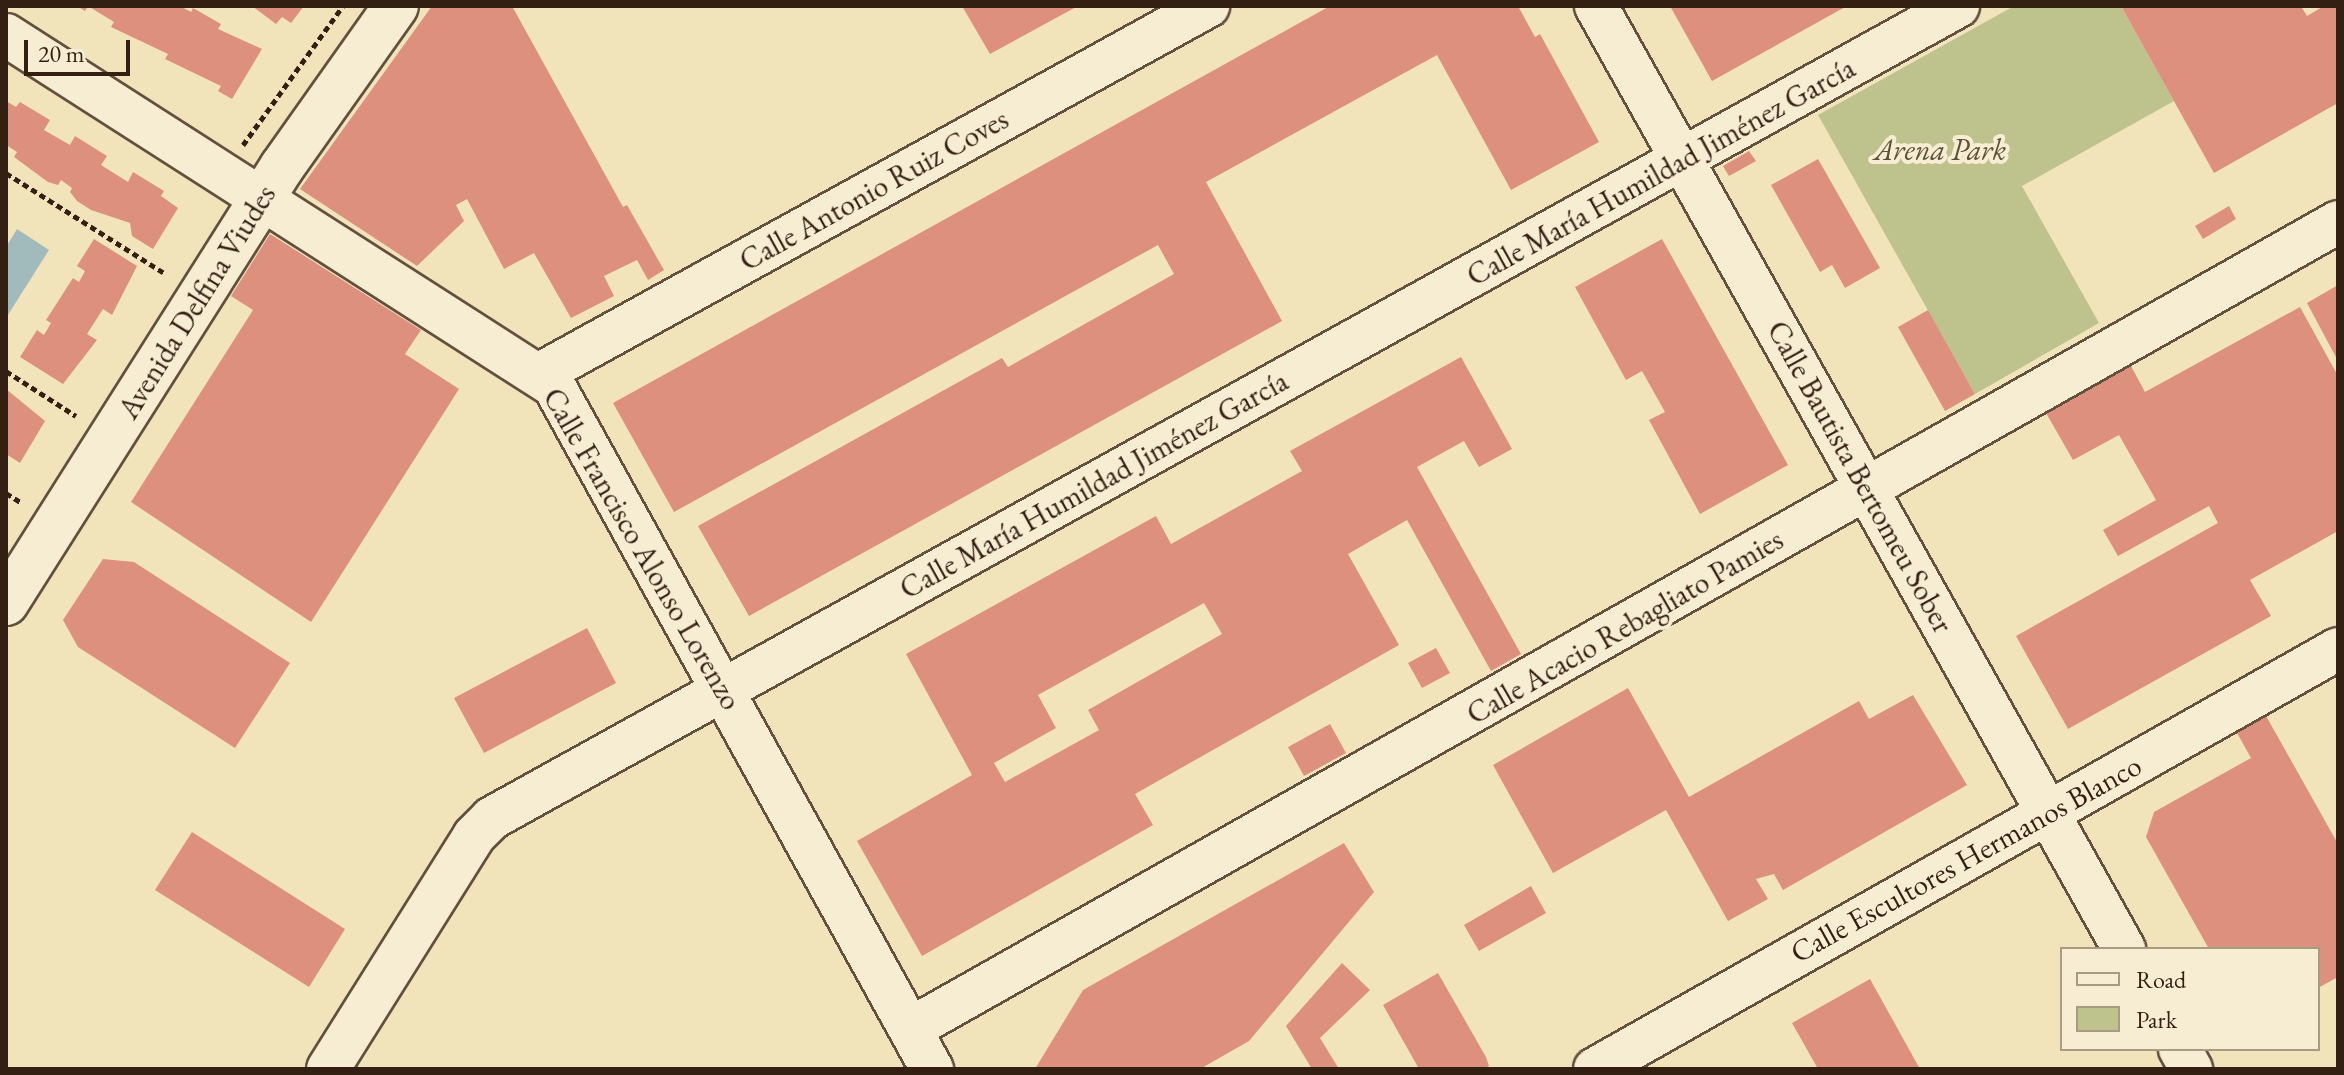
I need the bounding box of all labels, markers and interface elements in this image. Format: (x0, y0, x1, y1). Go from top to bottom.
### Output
scale bar (28, 24, 134, 74)
text: 20 m (38, 38, 85, 69)
street label: Calle María Humildad Jiménez García (1461, 50, 1861, 294)
street label: Calle Antonio Ruiz Coves (733, 101, 1015, 279)
park label: Arena Park (1874, 132, 2006, 168)
street label: Avenida Delfina Viudes (110, 178, 284, 426)
street label: Calle Bautista Bertomeu Sober (1759, 315, 1961, 639)
street label: Calle María Humildad Jiménez García (894, 363, 1294, 607)
street label: Calle Francisco Alonso Lorenzo (535, 382, 749, 716)
street label: Calle Acacio Rebagliato Pamies (1460, 522, 1790, 732)
street label: Calle Escultores Hermanos Blanco (1784, 747, 2148, 971)
legend (2060, 947, 2320, 1051)
text: Road (2136, 964, 2186, 995)
text: Park (2136, 1004, 2177, 1035)

